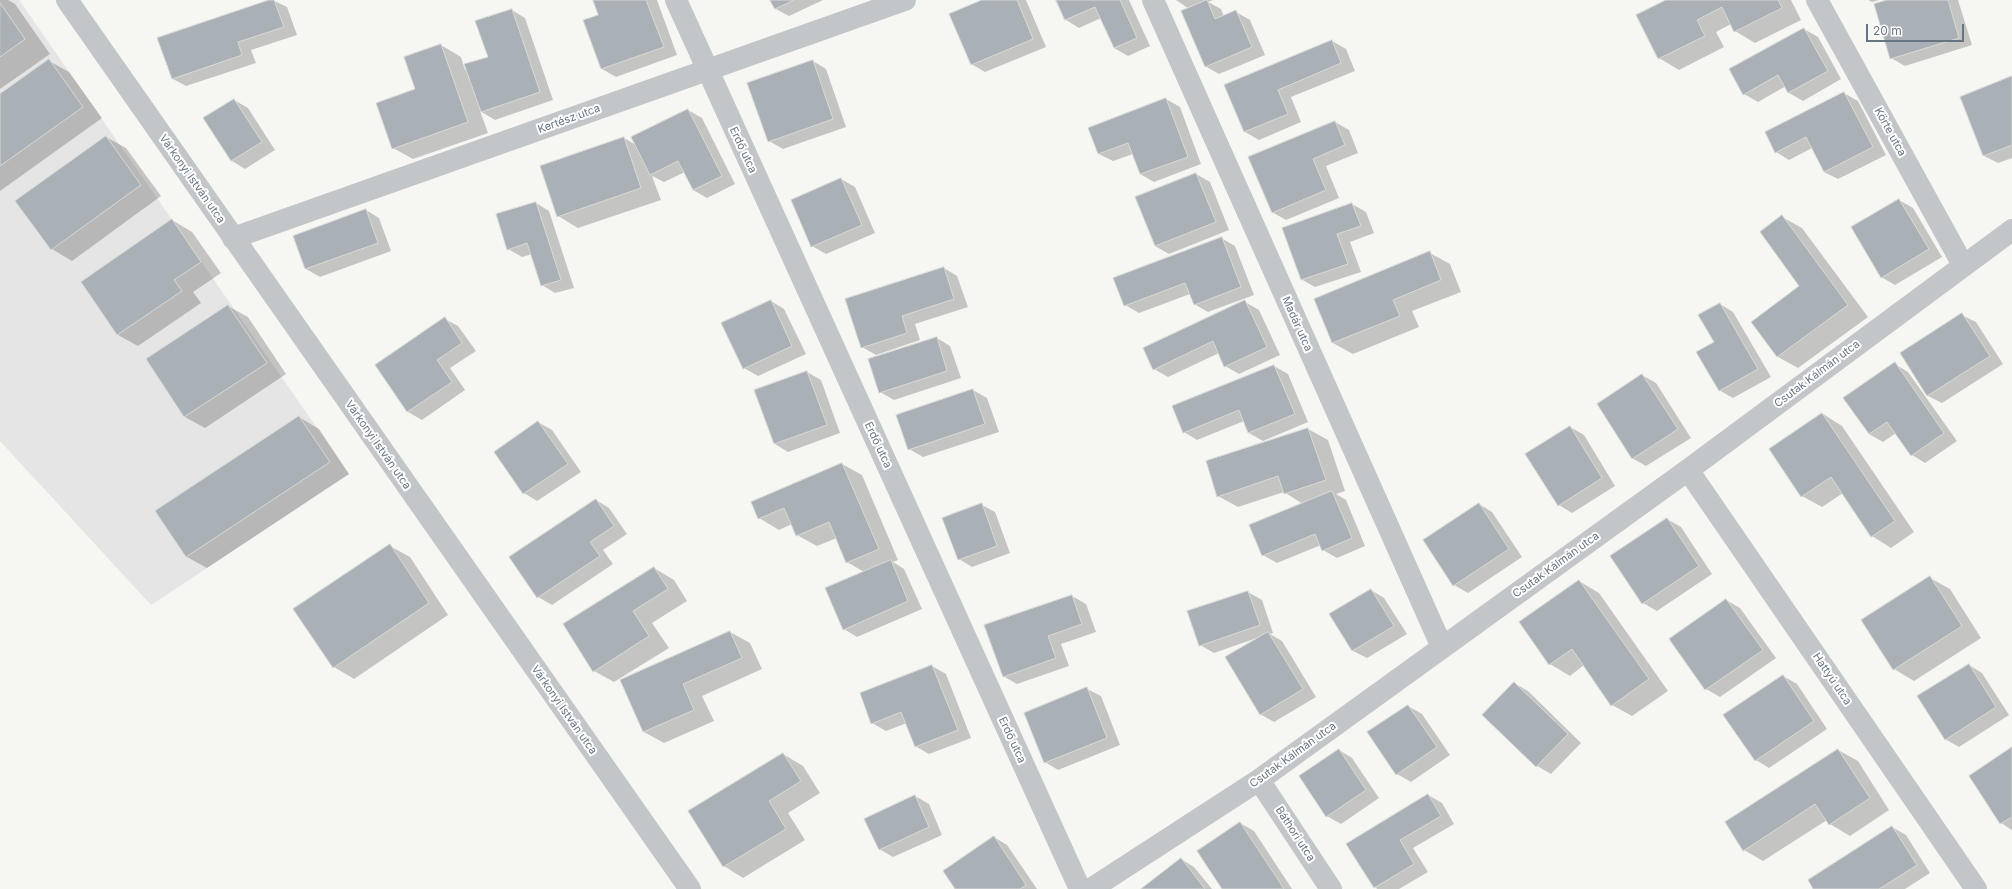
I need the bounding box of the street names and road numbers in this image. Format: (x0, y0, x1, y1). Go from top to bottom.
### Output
street label: Kertész utca (536, 102, 602, 136)
street label: Körte utca (1871, 105, 1909, 159)
street label: Erdő utca (727, 125, 759, 175)
street label: Várkonyi István utca (156, 132, 228, 226)
street label: Madár utca (1279, 294, 1315, 354)
street label: Csutak Kálmán utca (1772, 338, 1862, 410)
street label: Várkonyi István utca (342, 398, 414, 492)
street label: Erdő utca (862, 420, 894, 470)
street label: Csutak Kálmán utca (1510, 529, 1602, 601)
street label: Hattyú utca (1810, 651, 1854, 707)
street label: Várkonyi István utca (528, 663, 600, 757)
street label: Erdő utca (996, 715, 1028, 765)
street label: Csutak Kálmán utca (1247, 719, 1339, 791)
street label: Báthori utca (1272, 804, 1318, 864)

